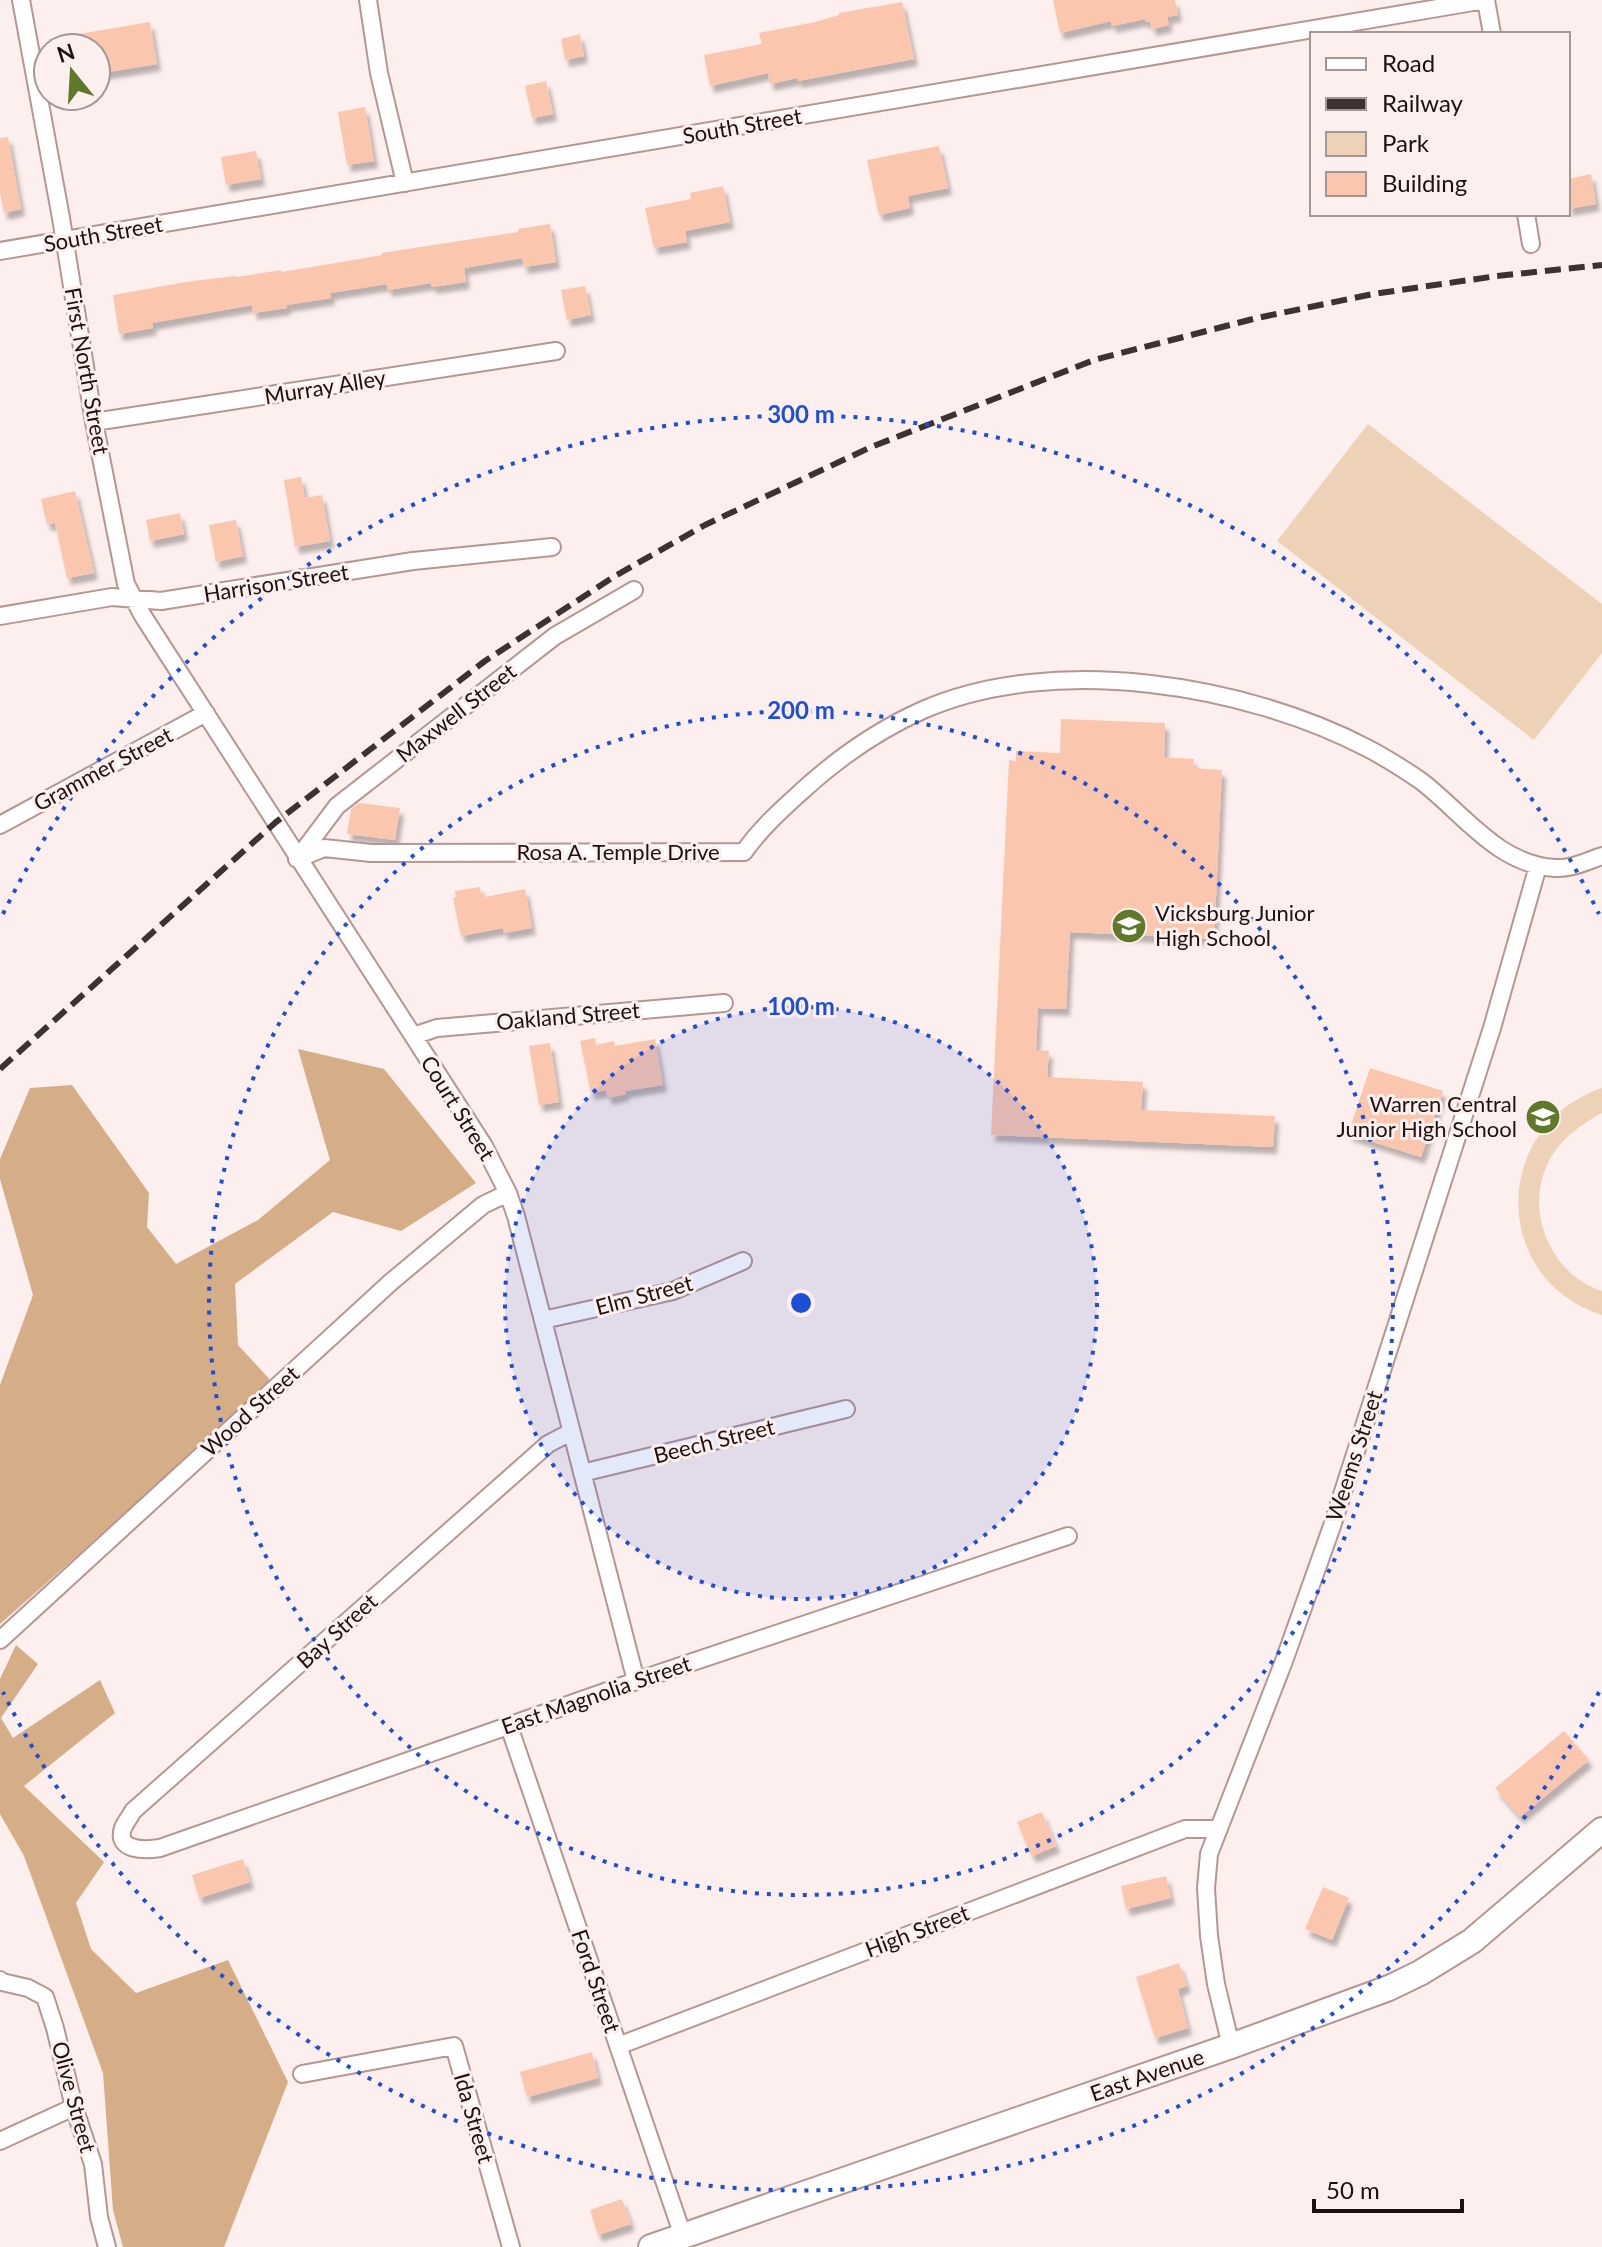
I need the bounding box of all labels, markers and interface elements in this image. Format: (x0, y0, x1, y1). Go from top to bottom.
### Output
north arrow (32, 32, 112, 112)
legend (1310, 32, 1570, 216)
text: N (53, 37, 78, 68)
text: Road (1382, 48, 1435, 77)
text: Railway (1382, 88, 1464, 117)
street label: South Street (680, 102, 804, 149)
text: Park (1382, 128, 1430, 157)
text: Building (1382, 168, 1467, 197)
street label: South Street (41, 210, 165, 257)
street label: First North Street (59, 285, 116, 457)
street label: Murray Alley (262, 363, 388, 409)
text: 300 m (767, 399, 835, 428)
street label: Harrison Street (201, 558, 351, 607)
street label: Maxwell Street (390, 657, 521, 768)
text: 200 m (767, 695, 835, 724)
street label: Grammer Street (29, 721, 177, 817)
street label: Rosa A. Temple Drive (516, 838, 720, 865)
place label: Vicksburg Junior High School (1155, 899, 1314, 951)
school or university icon: Vicksburg Junior High School (1110, 907, 1148, 945)
text: 100 m (767, 991, 835, 1020)
street label: Oakland Street (495, 996, 641, 1035)
street label: Court Street (416, 1050, 501, 1165)
place label: Warren Central Junior High School (1336, 1090, 1517, 1142)
school or university icon: Warren Central Junior High School (1524, 1098, 1562, 1136)
street label: Elm Street (592, 1269, 696, 1320)
centre of rings (787, 1289, 815, 1317)
street label: Wood Street (195, 1360, 304, 1462)
street label: Weems Street (1320, 1387, 1387, 1525)
street label: Beech Street (651, 1412, 777, 1469)
street label: Bay Street (291, 1587, 383, 1674)
street label: East Magnolia Street (497, 1649, 694, 1740)
street label: High Street (861, 1898, 973, 1963)
street label: Ford Street (566, 1926, 627, 2036)
street label: Olive Street (47, 2038, 102, 2156)
street label: East Avenue (1086, 2042, 1207, 2107)
street label: Ida Street (449, 2070, 500, 2166)
scale bar (1314, 2163, 1462, 2213)
text: 50 m (1326, 2175, 1380, 2204)

